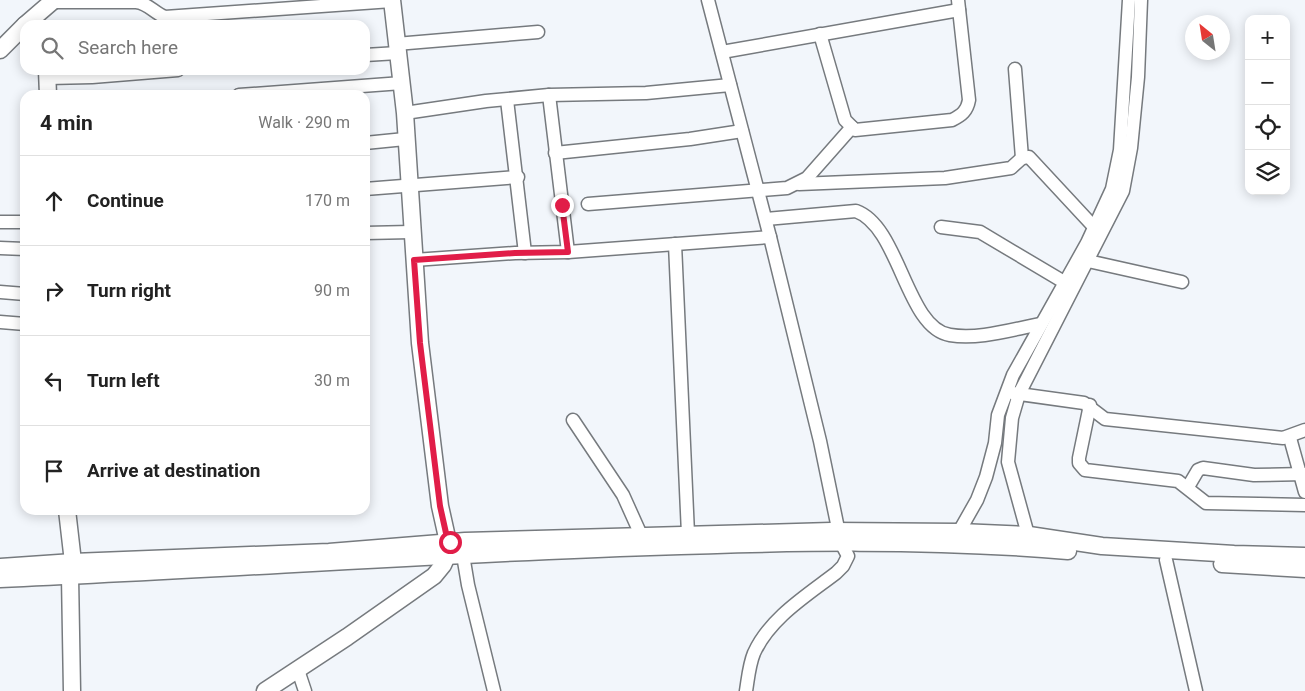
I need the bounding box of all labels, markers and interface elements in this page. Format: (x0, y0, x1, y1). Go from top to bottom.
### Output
north arrow (1185, 15, 1230, 60)
map controls (1245, 15, 1290, 195)
button: + (1245, 15, 1290, 60)
search box (20, 20, 370, 75)
icon: search (38, 34, 66, 62)
text: Search here (78, 36, 178, 59)
button: − (1245, 60, 1290, 105)
button: locate (1245, 105, 1290, 150)
text: 4 min (40, 111, 93, 135)
text: Walk · 290 m (258, 113, 350, 132)
button: layers (1245, 150, 1290, 195)
icon: ahead (40, 187, 68, 215)
text: Continue (87, 189, 164, 212)
text: 170 m (305, 191, 350, 210)
route end (551, 194, 574, 217)
icon: right (40, 277, 68, 305)
text: Turn right (87, 279, 171, 302)
text: 90 m (314, 281, 350, 300)
icon: left (40, 367, 68, 395)
text: Turn left (87, 369, 160, 392)
text: 30 m (314, 371, 350, 390)
icon: arrive (40, 457, 68, 485)
text: Arrive at destination (87, 459, 260, 482)
route start (439, 531, 462, 554)

